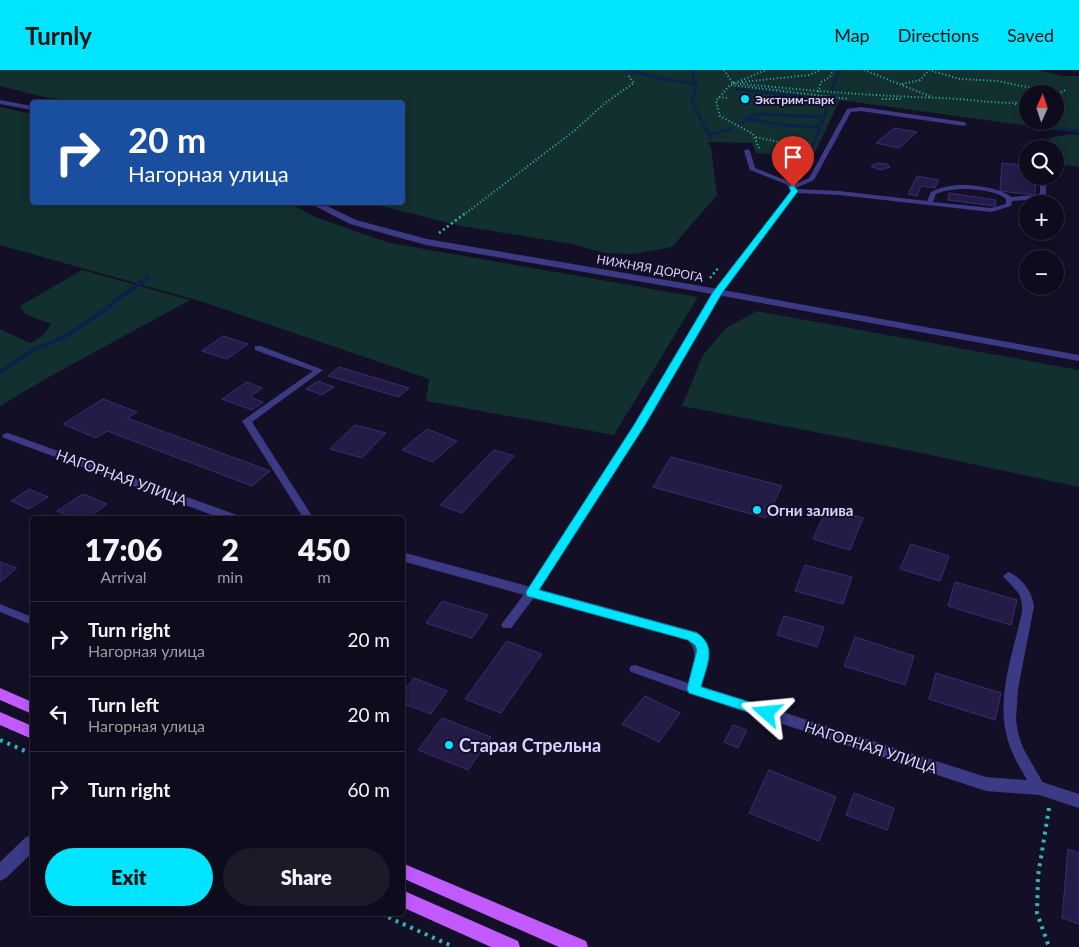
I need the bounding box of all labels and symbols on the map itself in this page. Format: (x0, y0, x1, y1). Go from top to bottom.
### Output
north arrow (1019, 85, 1064, 130)
place label: Экстрим-парк (755, 92, 835, 107)
marker: Экстрим-парк (739, 93, 751, 105)
pin (772, 136, 814, 187)
street label: НИЖНЯЯ ДОРОГА (595, 251, 705, 285)
street label: НАГОРНАЯ УЛИЦА (54, 445, 191, 509)
place label: Огни залива (767, 501, 853, 519)
marker: Огни залива (751, 504, 763, 516)
position arrow (740, 686, 792, 738)
street label: НАГОРНАЯ УЛИЦА (802, 717, 940, 777)
place label: Старая Стрельна (459, 734, 601, 756)
marker: Старая Стрельна (443, 739, 455, 751)

